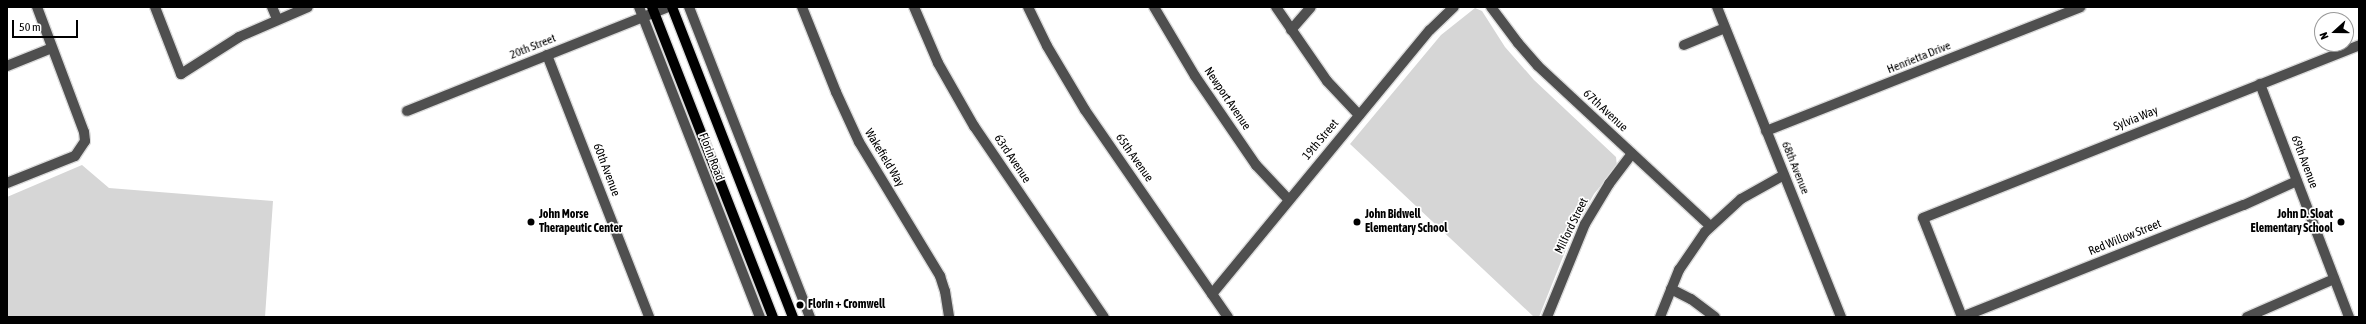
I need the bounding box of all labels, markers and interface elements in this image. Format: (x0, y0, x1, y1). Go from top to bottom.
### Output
scale bar (14, 12, 80, 38)
north arrow (2314, 12, 2354, 52)
text: 50 m (19, 20, 41, 34)
street label: 20th Street (508, 31, 558, 63)
text: N (2317, 31, 2330, 41)
street label: Henrietta Drive (1885, 39, 1953, 77)
street label: Newport Avenue (1201, 65, 1253, 133)
street label: 67th Avenue (1580, 87, 1630, 135)
street label: Sylvia Way (2112, 104, 2160, 134)
street label: 19th Street (1300, 117, 1342, 163)
street label: Wakefield Way (861, 126, 907, 190)
street label: Florin Road (695, 131, 727, 183)
street label: 65th Avenue (1112, 131, 1156, 185)
street label: 63rd Avenue (991, 132, 1033, 186)
street label: 69th Avenue (2287, 134, 2321, 190)
street label: 68th Avenue (1778, 140, 1812, 196)
street label: 60th Avenue (589, 142, 623, 198)
street label: Milford Street (1552, 196, 1592, 256)
place label: John Morse Therapeutic Center (539, 208, 622, 236)
place label: John Bidwell Elementary School (1365, 208, 1447, 236)
place label: John D. Sloat Elementary School (2251, 208, 2333, 236)
marker: John Morse Therapeutic Center (526, 217, 536, 227)
marker: John Bidwell Elementary School (1352, 217, 1362, 227)
street label: Red Willow Street (2087, 217, 2163, 259)
marker: John D. Sloat Elementary School (2336, 217, 2346, 227)
place label: Florin + Cromwell (808, 298, 885, 312)
marker: Florin + Cromwell (795, 300, 805, 310)

